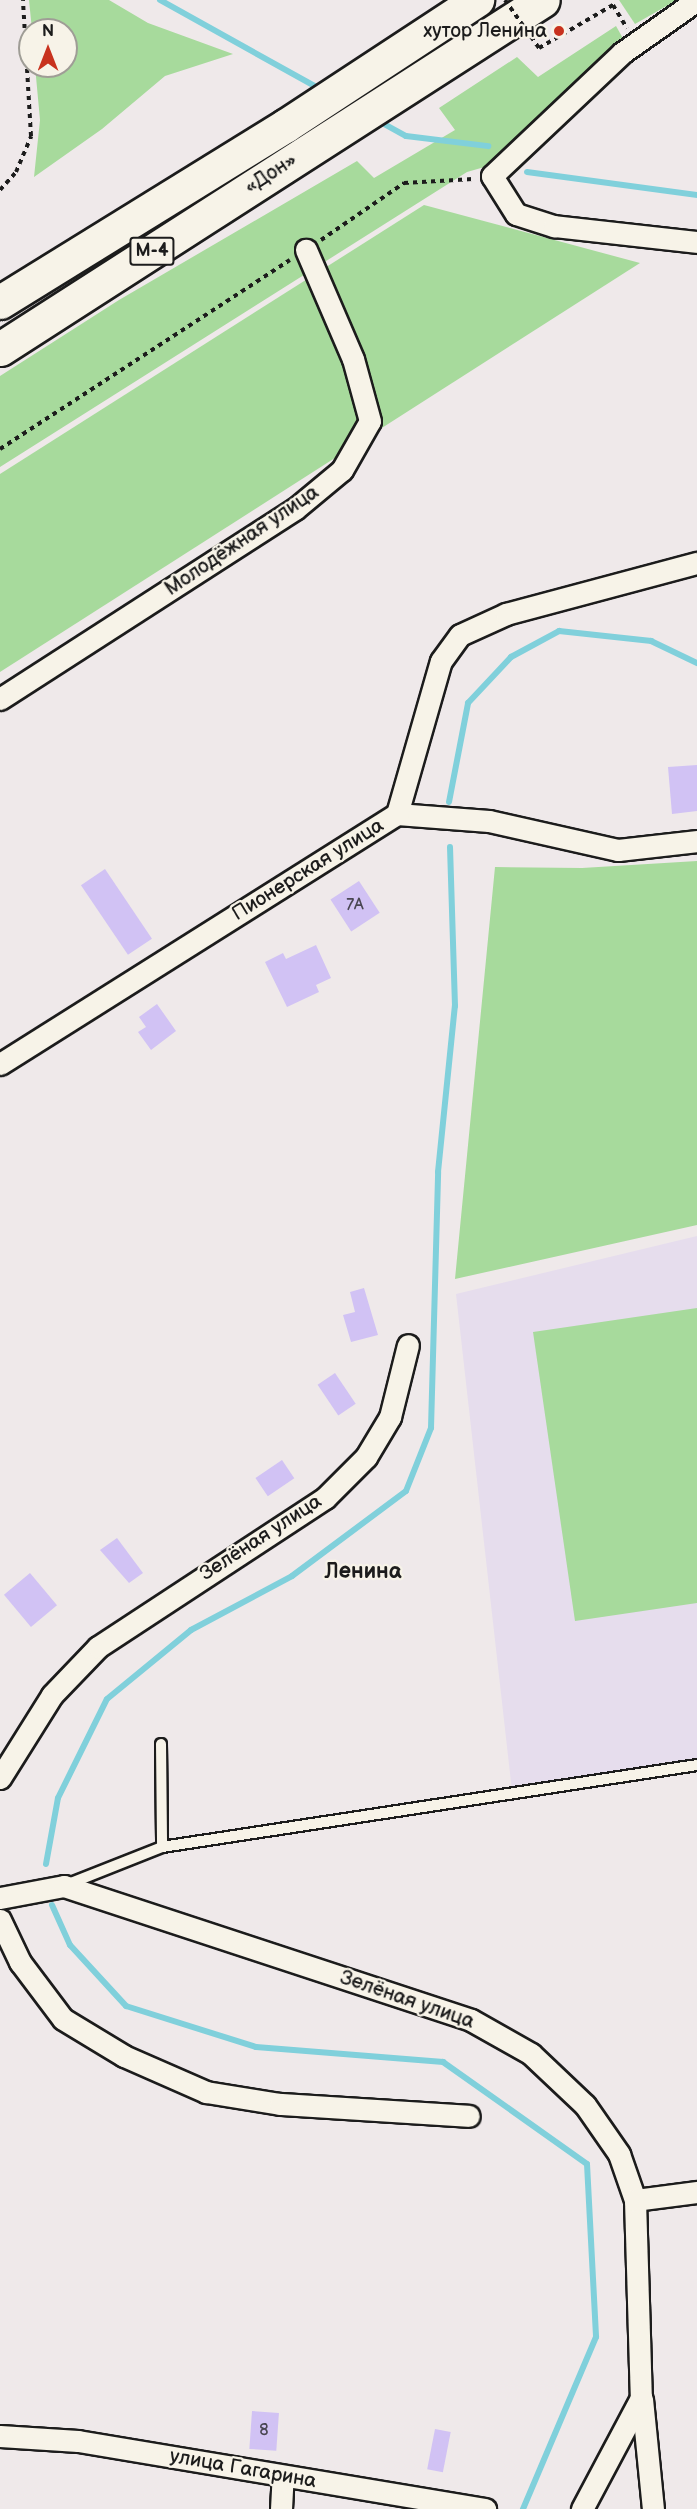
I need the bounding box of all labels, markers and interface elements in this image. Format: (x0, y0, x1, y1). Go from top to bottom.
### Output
north arrow (18, 18, 78, 78)
place label: хутор Ленина (423, 19, 547, 43)
text: N (42, 22, 54, 41)
marker: хутор Ленина (552, 24, 566, 38)
street label: «Дон» (240, 148, 302, 200)
road number: М-4 (128, 236, 176, 266)
street label: Молодёжная улица (161, 481, 323, 601)
street label: Пионерская улица (228, 814, 388, 926)
house number: 7А (346, 896, 364, 916)
street label: Зелёная улица (196, 1490, 326, 1586)
district label: Ленина (324, 1559, 402, 1585)
street label: Зелёная улица (337, 1966, 477, 2034)
house number: 8 (259, 2421, 269, 2441)
street label: улица Гагарина (168, 2444, 318, 2494)

